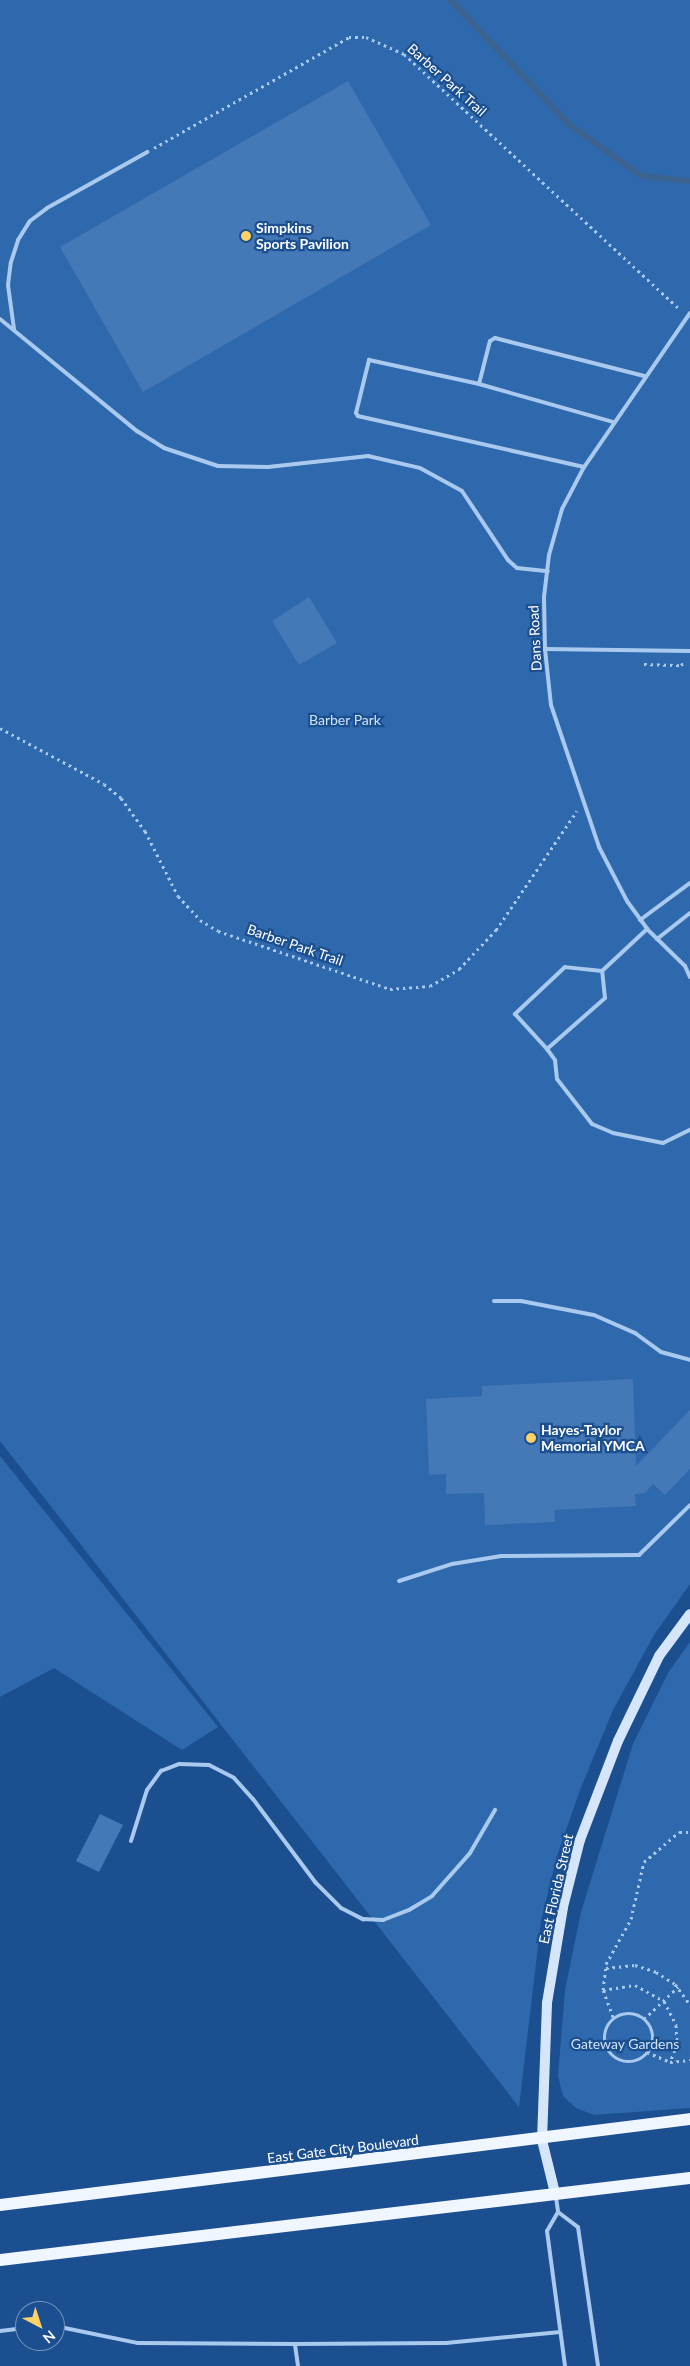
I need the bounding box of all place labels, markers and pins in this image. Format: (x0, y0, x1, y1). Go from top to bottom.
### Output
place label: Simpkins Sports Pavilion (256, 220, 349, 252)
marker: Simpkins Sports Pavilion (240, 230, 252, 242)
place label: Hayes-Taylor Memorial YMCA (541, 1422, 645, 1454)
marker: Hayes-Taylor Memorial YMCA (525, 1432, 537, 1444)

